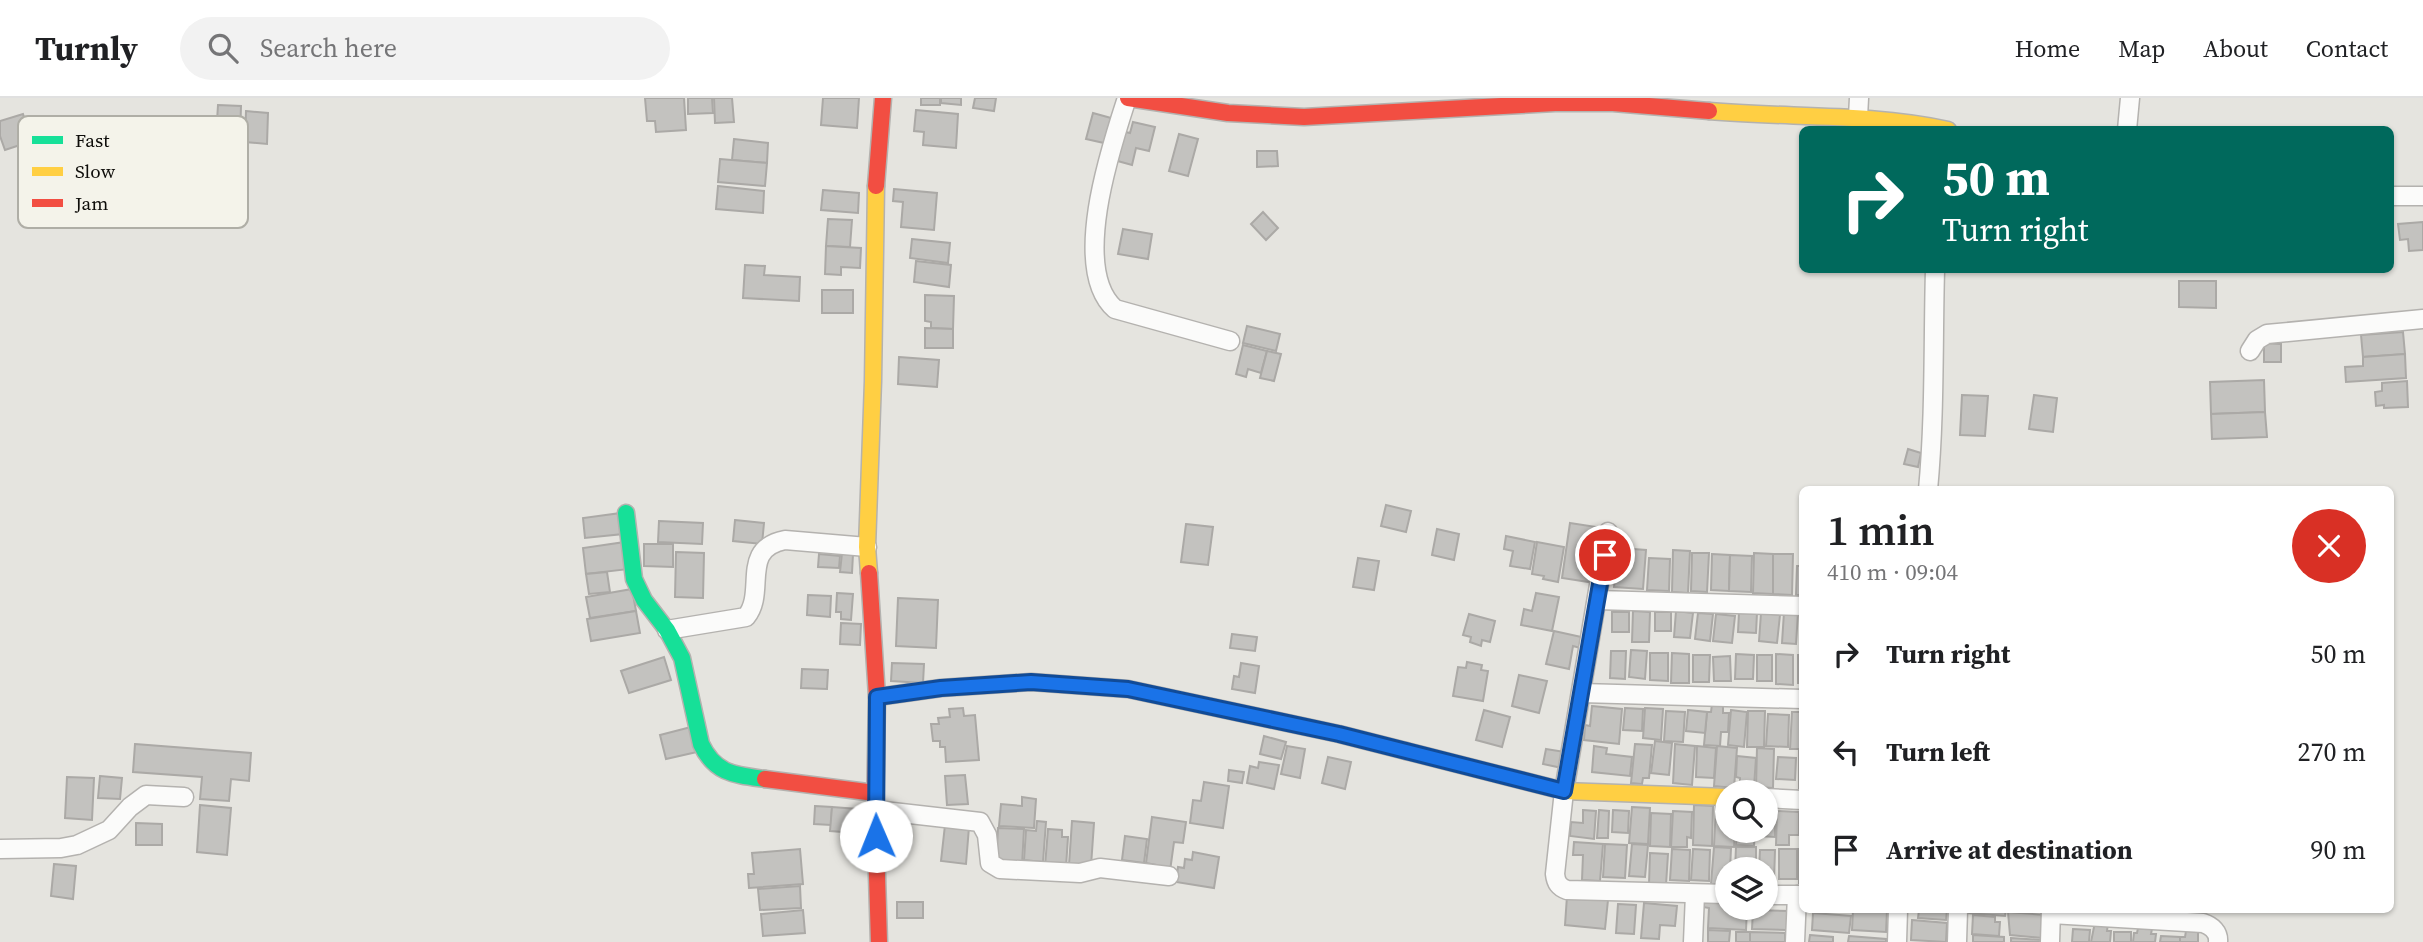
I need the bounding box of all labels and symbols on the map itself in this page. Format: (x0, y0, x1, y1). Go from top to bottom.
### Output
legend (18, 116, 248, 228)
text: Fast (75, 127, 110, 153)
text: Slow (75, 158, 116, 184)
text: Jam (74, 190, 108, 216)
pin (1575, 525, 1635, 585)
position arrow (839, 799, 913, 873)

